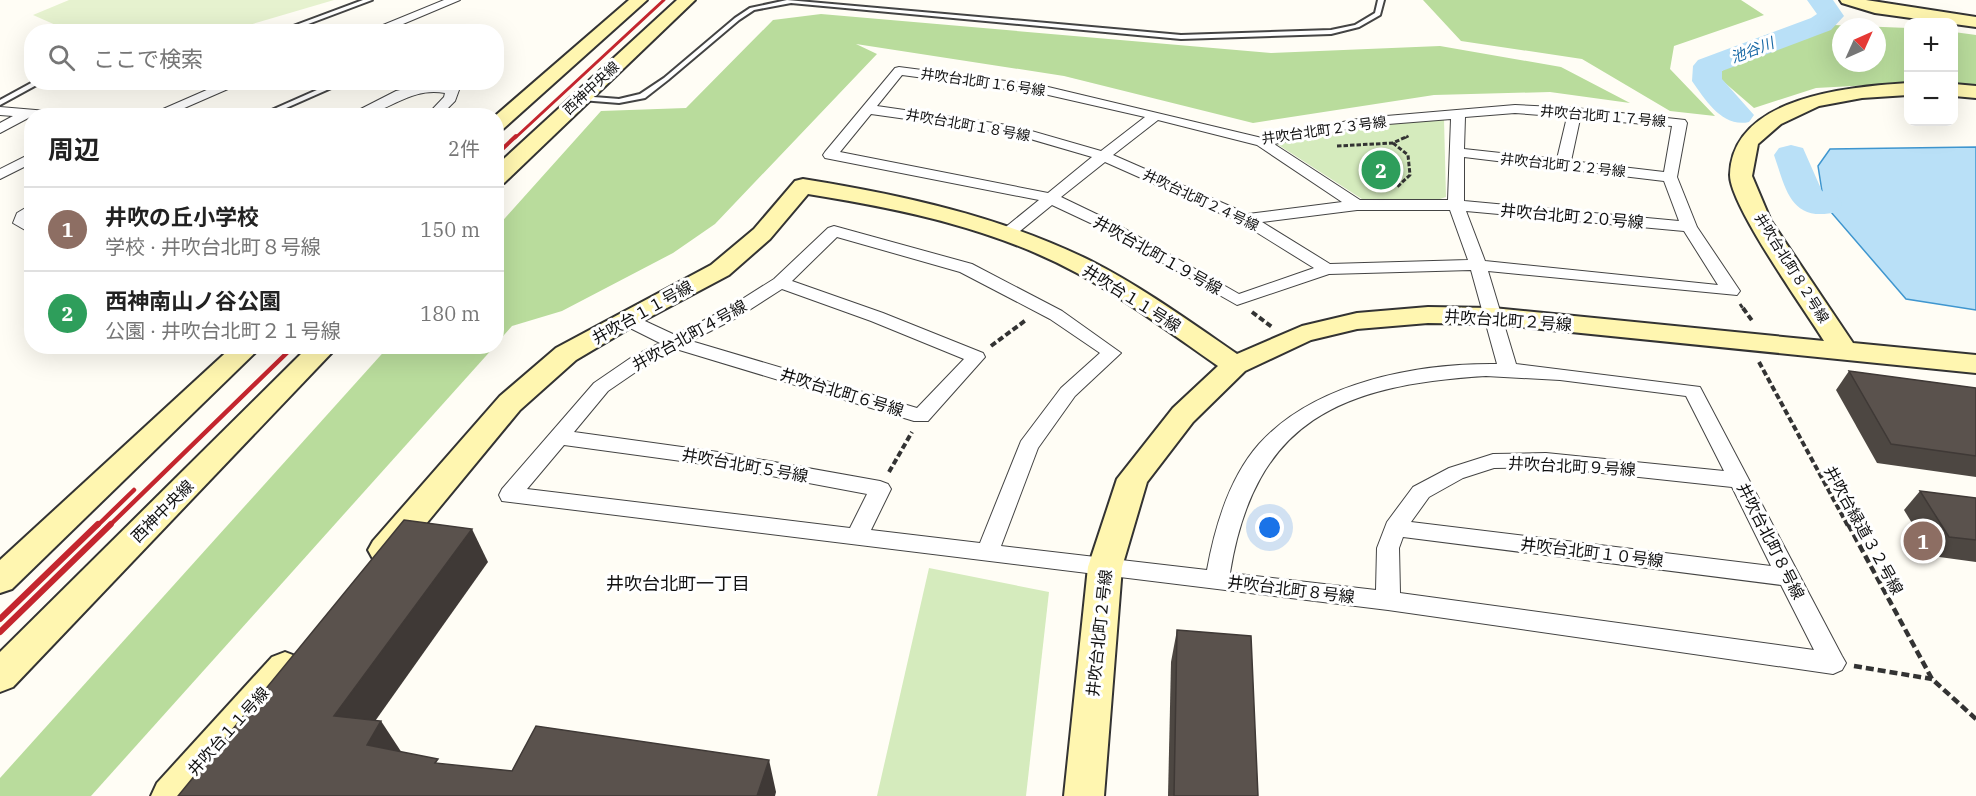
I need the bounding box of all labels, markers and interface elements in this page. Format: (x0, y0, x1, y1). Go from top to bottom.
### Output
north arrow (1832, 18, 1886, 72)
map controls (1904, 18, 1958, 126)
button: + (1904, 18, 1958, 72)
search box (24, 24, 504, 90)
water label: 池谷川 (1728, 32, 1778, 67)
icon: search (45, 41, 78, 74)
text: ここで検索 (93, 44, 203, 73)
street label: 西神中央線 (559, 58, 623, 118)
street label: 井吹台北町１６号線 (919, 64, 1047, 100)
button: − (1904, 72, 1958, 126)
street label: 井吹台北町１７号線 (1539, 102, 1667, 130)
street label: 井吹台北町１８号線 (904, 105, 1032, 145)
street label: 井吹台北町２３号線 (1260, 112, 1388, 148)
text: 周辺 (48, 132, 100, 166)
text: 2件 (448, 135, 480, 162)
pin: 2 (1362, 148, 1400, 192)
street label: 井吹台北町２２号線 (1499, 149, 1627, 181)
street label: 井吹台北町２４号線 (1140, 165, 1262, 235)
street label: 井吹台北町２０号線 (1499, 200, 1645, 232)
text: 井吹の丘小学校 (105, 202, 259, 231)
street label: 井吹台北町８２号線 (1751, 210, 1833, 326)
street label: 井吹台北町１９号線 (1090, 211, 1226, 299)
text: 1 (62, 216, 74, 243)
text: 150 m (420, 216, 480, 243)
text: 学校 · 井吹台北町８号線 (105, 233, 321, 260)
street label: 井吹台１１号線 (1079, 260, 1185, 336)
street label: 井吹台１１号線 (588, 276, 696, 348)
text: 西神南山ノ谷公園 (105, 286, 281, 315)
street label: 井吹台北町４号線 (628, 295, 750, 375)
text: 2 (62, 300, 74, 327)
text: 180 m (420, 300, 480, 327)
street label: 井吹台北町２号線 (1443, 306, 1573, 334)
text: 公園 · 井吹台北町２１号線 (105, 317, 341, 344)
street label: 井吹台北町６号線 (778, 364, 906, 420)
street label: 井吹台北町５号線 (680, 444, 810, 486)
street label: 井吹台北町９号線 (1508, 453, 1636, 479)
street label: 井吹台緑道３２号線 (1820, 462, 1908, 598)
street label: 西神中央線 (127, 476, 197, 546)
street label: 井吹台北町８号線 (1733, 479, 1809, 603)
your location (1255, 513, 1284, 542)
pin: 1 (1904, 518, 1942, 564)
street label: 井吹台北町１０号線 (1519, 533, 1665, 571)
street label: 井吹台北町２号線 (1082, 568, 1116, 698)
street label: 井吹台北町８号線 (1226, 571, 1356, 607)
district label: 井吹台北町一丁目 (606, 572, 750, 595)
street label: 井吹台１１号線 (183, 683, 273, 779)

